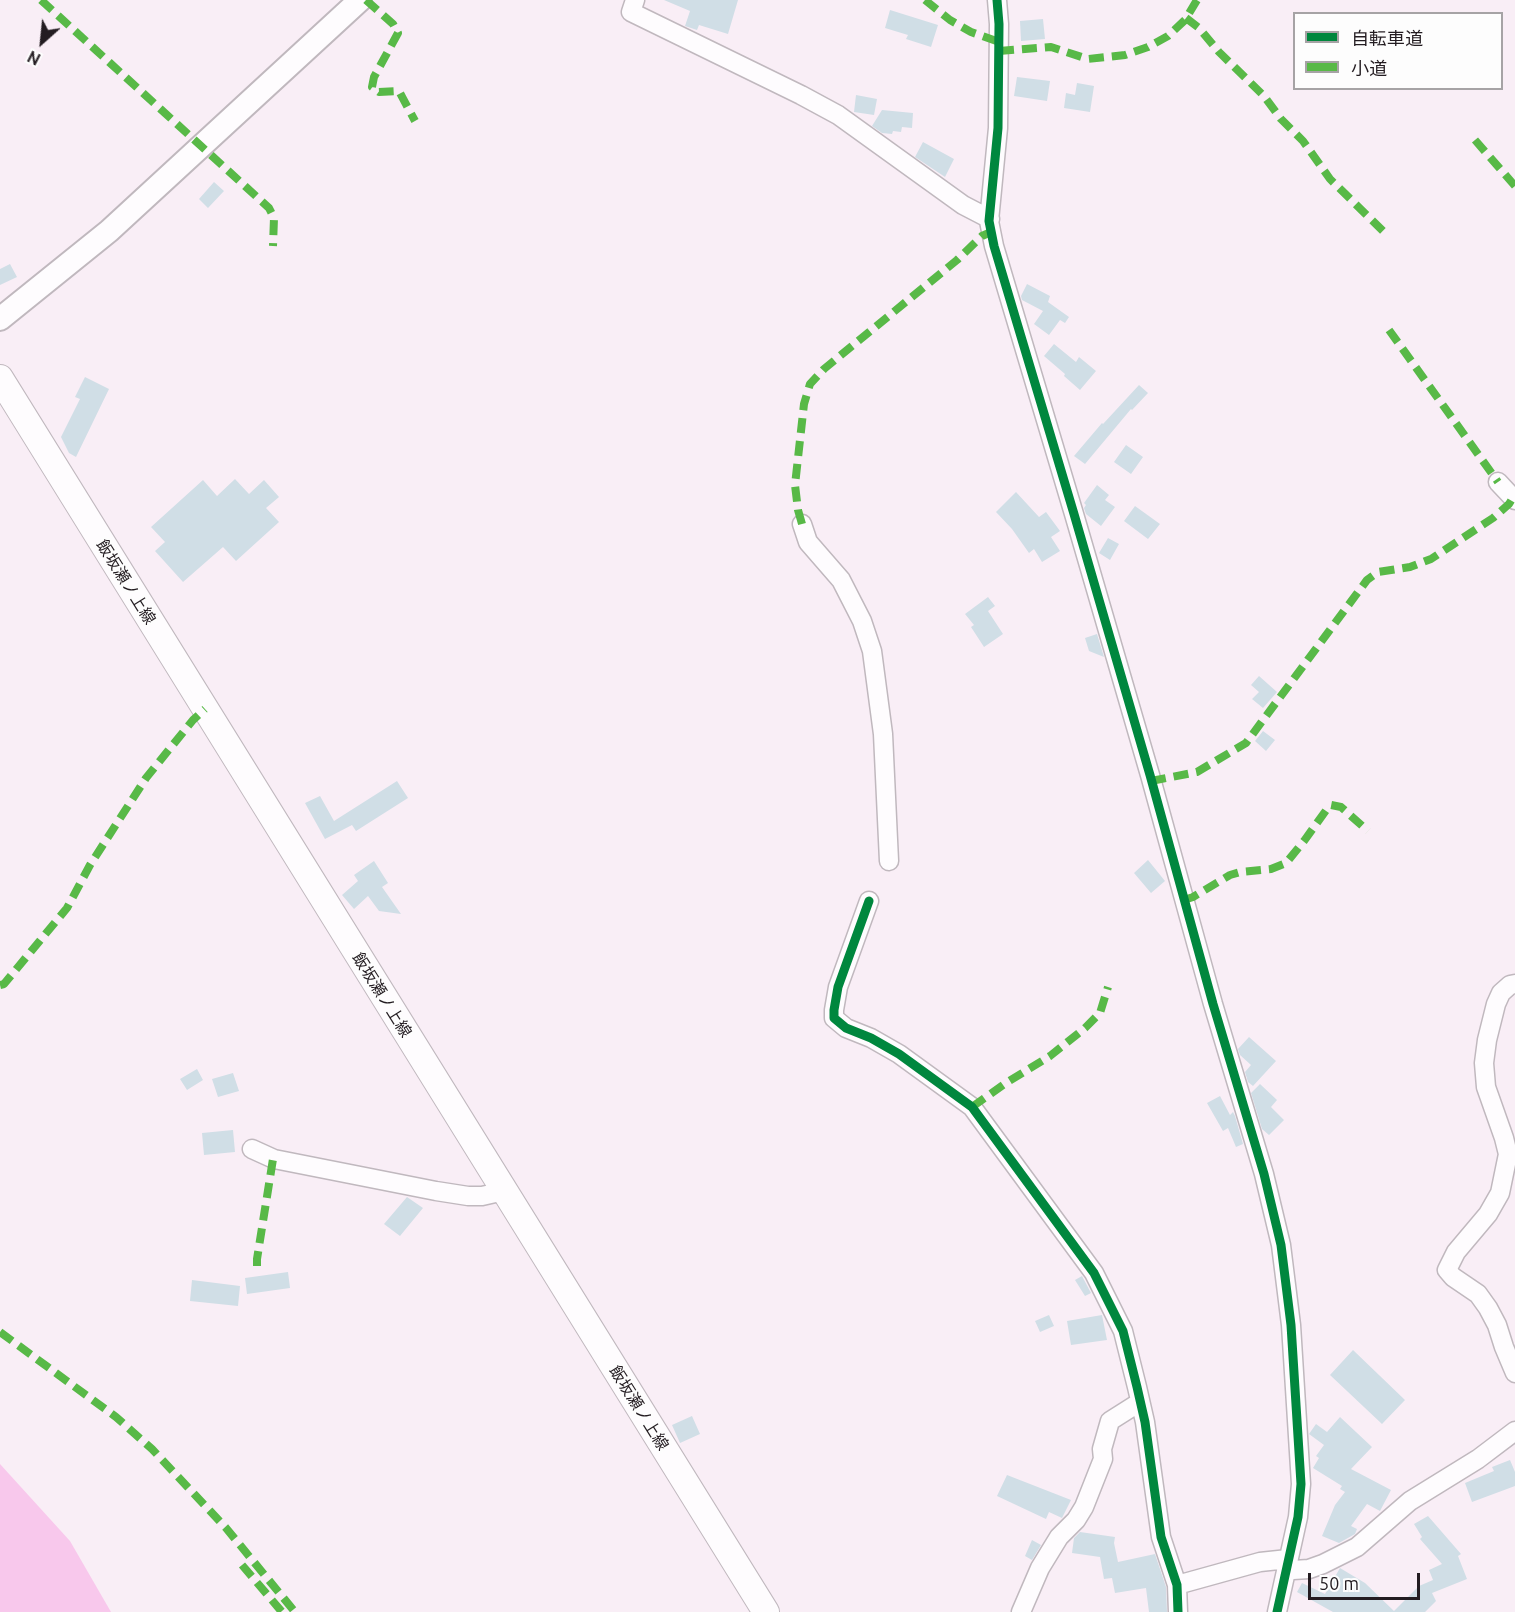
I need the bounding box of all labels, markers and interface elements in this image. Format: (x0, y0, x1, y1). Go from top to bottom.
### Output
north arrow (12, 12, 72, 72)
legend (1293, 12, 1503, 90)
text: 自転車道 (1351, 28, 1423, 48)
text: N (24, 47, 43, 69)
text: 小道 (1351, 58, 1387, 78)
street label: 飯坂瀬ノ上線 (92, 536, 160, 628)
street label: 飯坂瀬ノ上線 (348, 949, 416, 1041)
street label: 飯坂瀬ノ上線 (605, 1362, 673, 1454)
scale bar (1311, 1561, 1424, 1599)
text: 50 m (1319, 1573, 1359, 1593)

